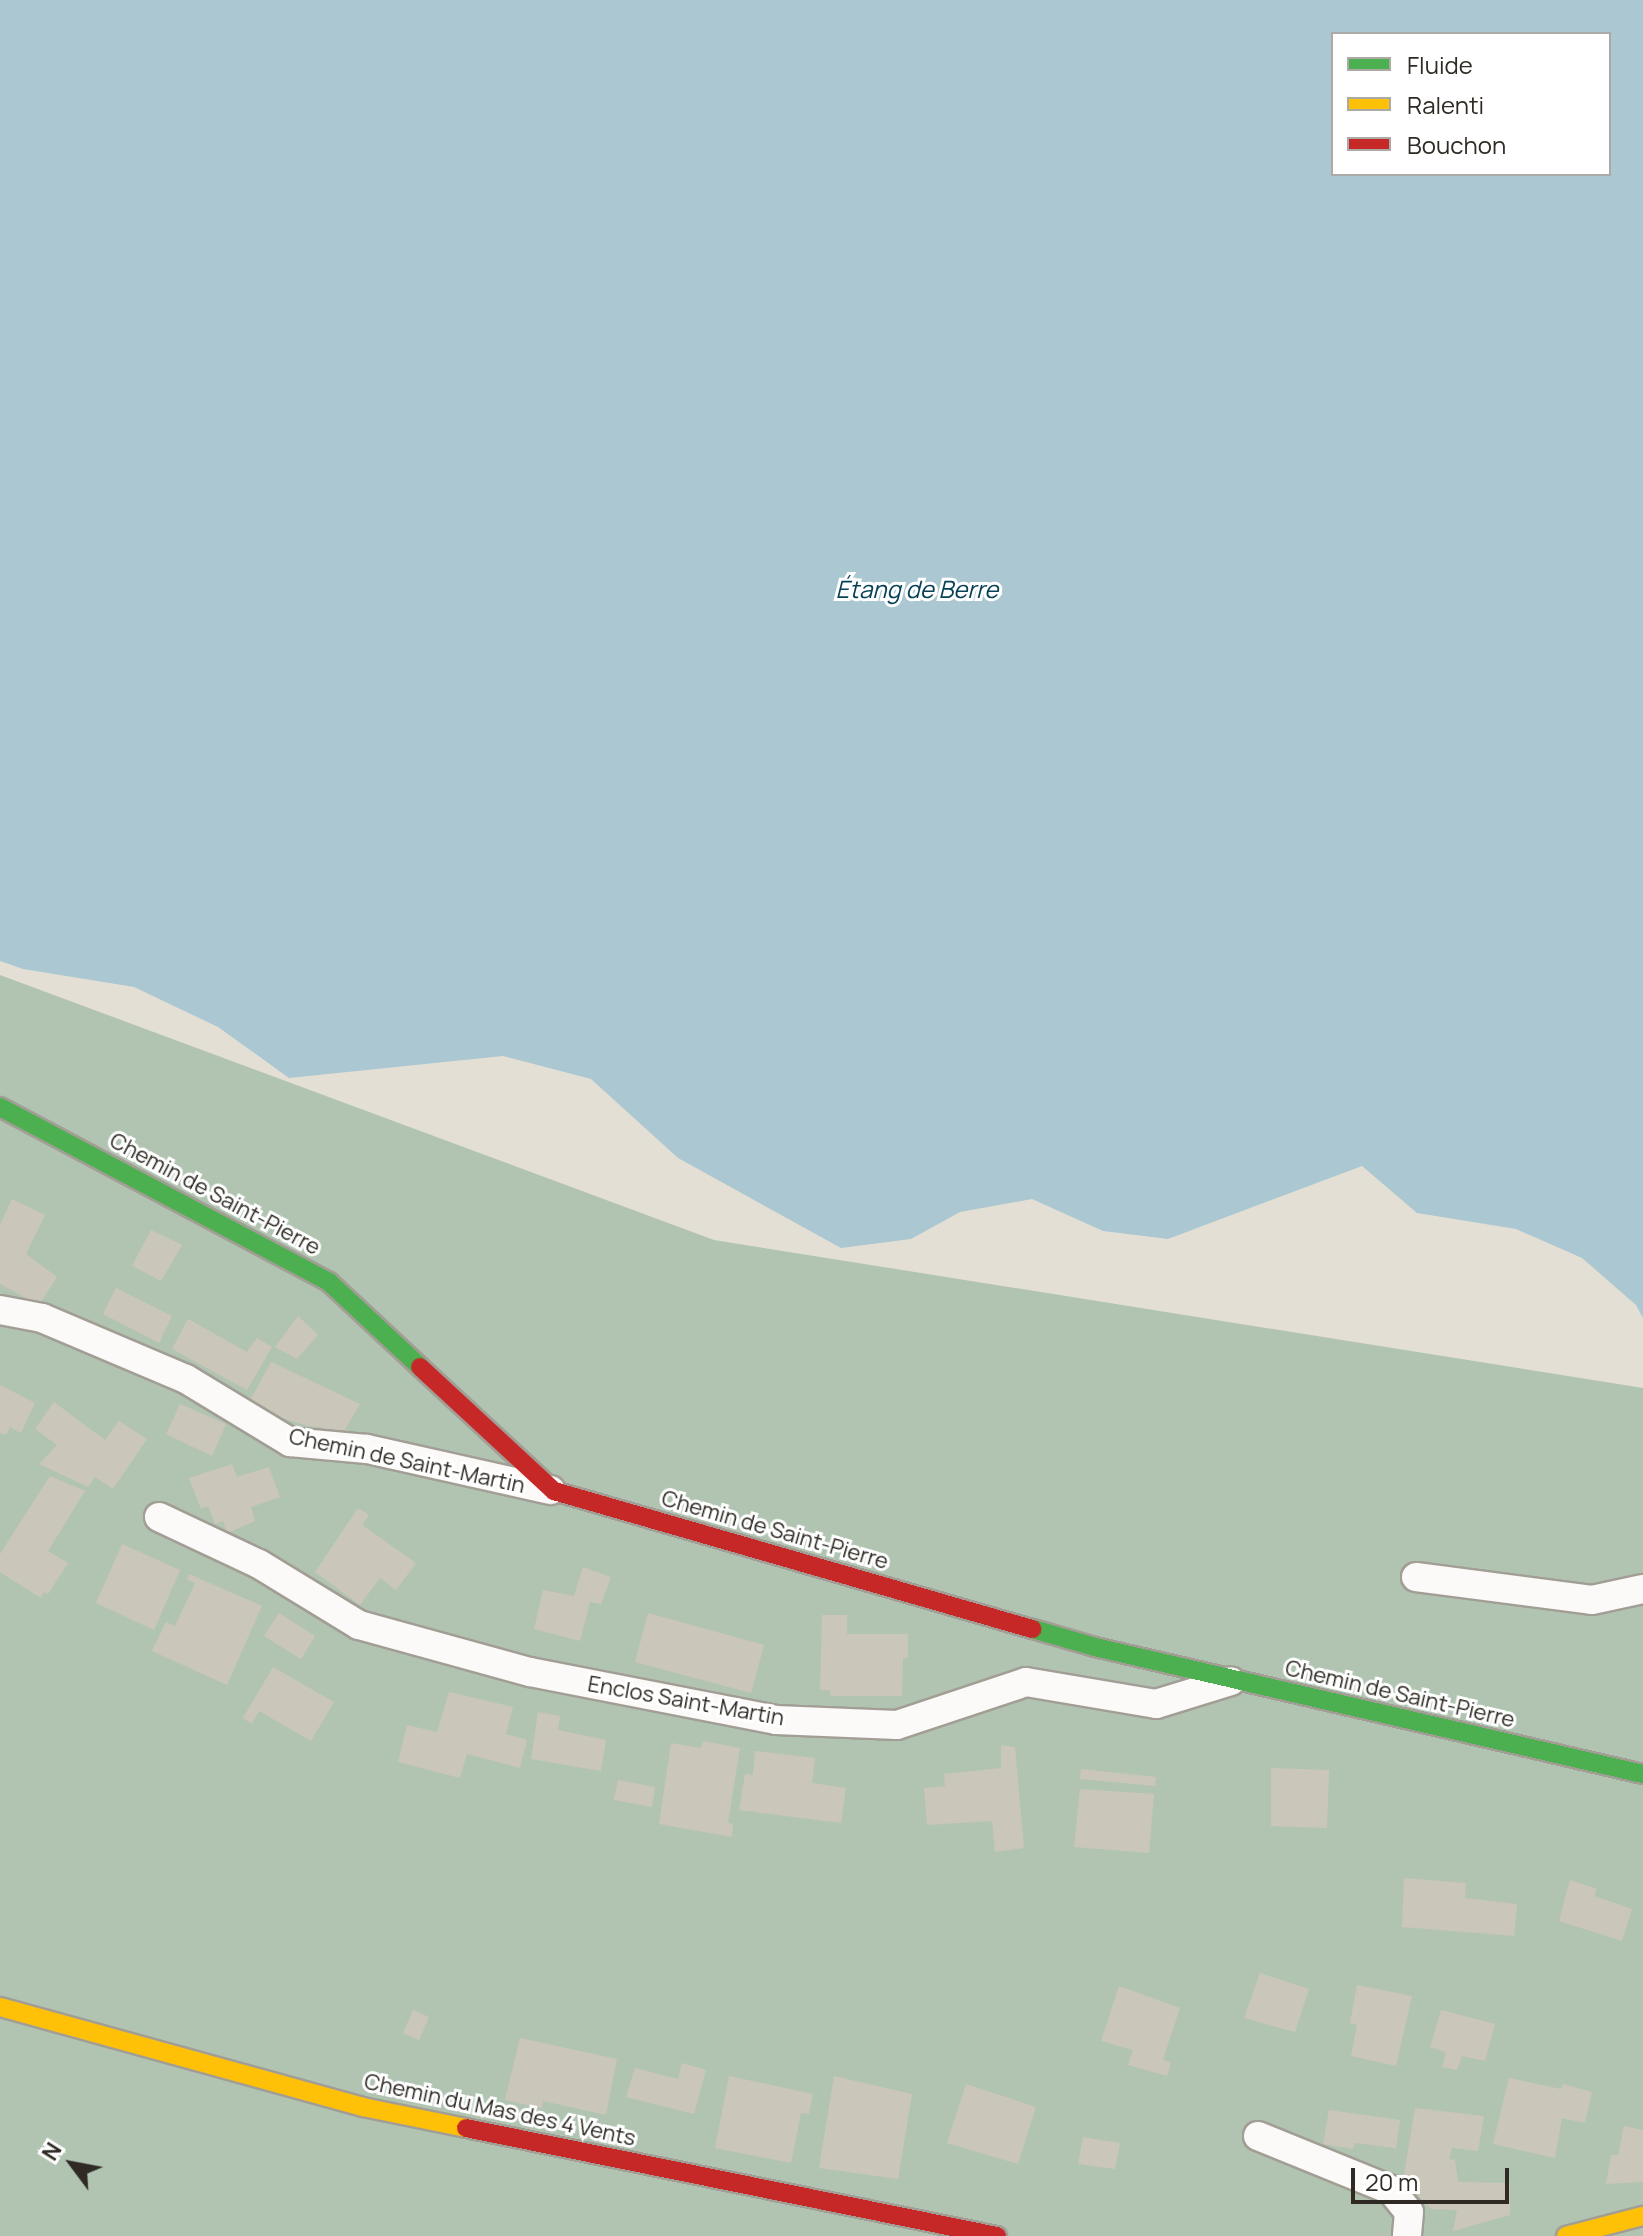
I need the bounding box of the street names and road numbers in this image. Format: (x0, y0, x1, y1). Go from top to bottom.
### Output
street label: Chemin de Saint-Pierre (105, 1127, 325, 1261)
street label: Chemin de Saint-Martin (287, 1423, 527, 1499)
street label: Chemin de Saint-Pierre (659, 1485, 891, 1575)
street label: Chemin de Saint-Pierre (1283, 1655, 1517, 1733)
street label: Enclos Saint-Martin (586, 1671, 786, 1731)
street label: Chemin du Mas des 4 Vents (362, 2068, 638, 2152)

